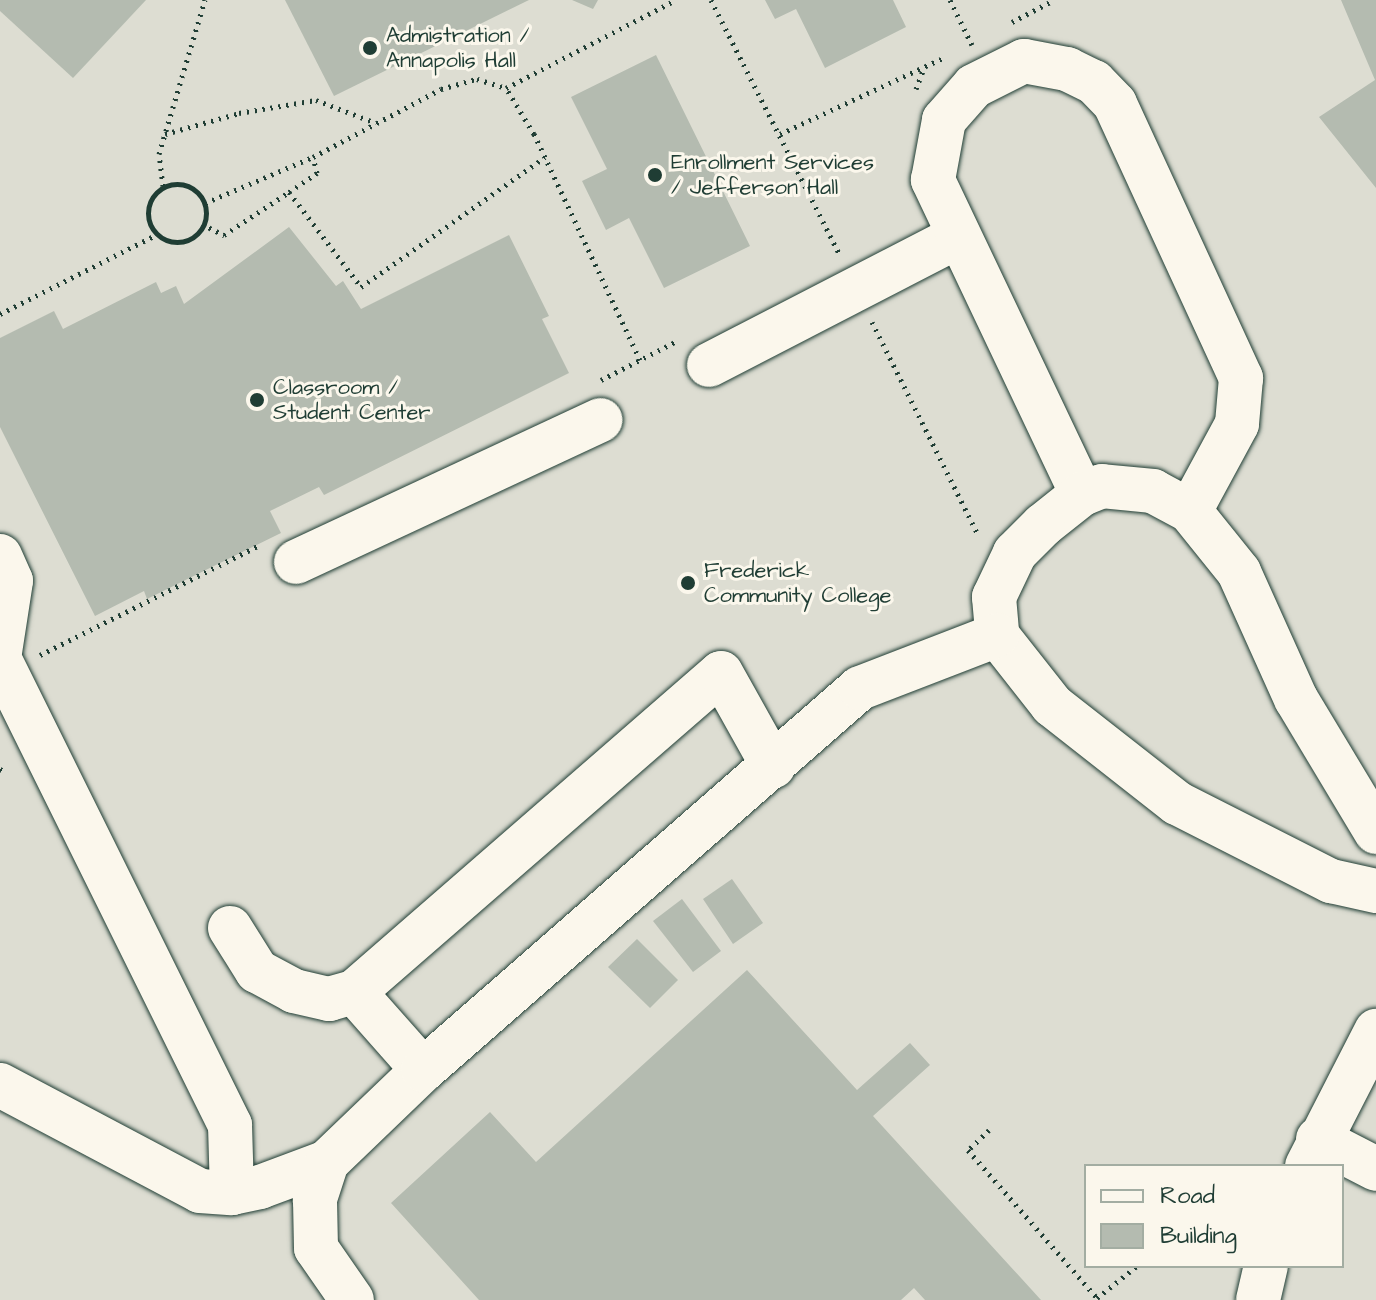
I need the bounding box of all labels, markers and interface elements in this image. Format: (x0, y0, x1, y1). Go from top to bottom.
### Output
place label: Admistration / Annapolis Hall (386, 22, 530, 74)
marker: Admistration / Annapolis Hall (361, 39, 379, 57)
place label: Enrollment Services / Jefferson Hall (671, 149, 874, 200)
marker: Enrollment Services / Jefferson Hall (646, 166, 664, 184)
place label: Classroom / Student Center (273, 374, 431, 426)
marker: Classroom / Student Center (248, 391, 266, 409)
place label: Frederick Community College (704, 557, 891, 608)
marker: Frederick Community College (679, 574, 697, 592)
legend (1084, 1164, 1344, 1268)
text: Road (1160, 1179, 1215, 1213)
text: Building (1160, 1219, 1237, 1253)

